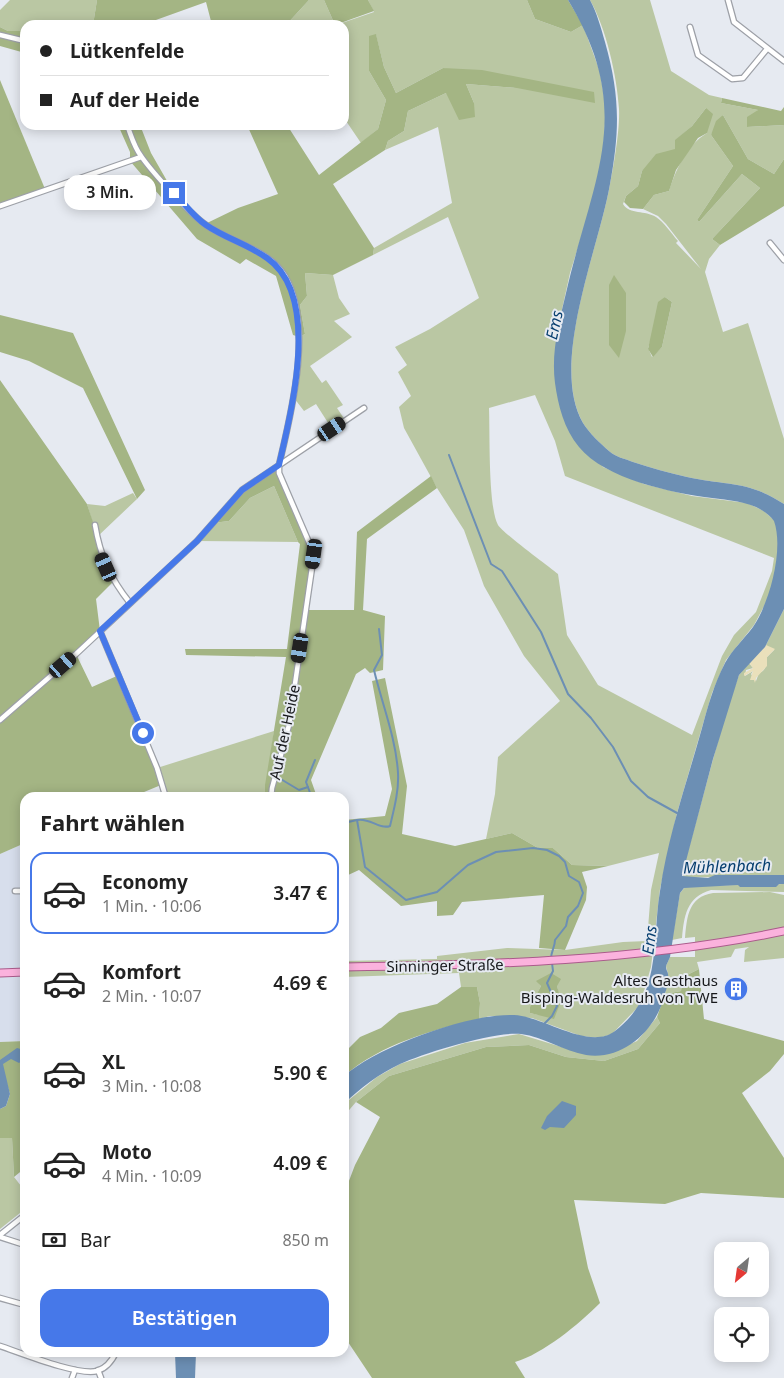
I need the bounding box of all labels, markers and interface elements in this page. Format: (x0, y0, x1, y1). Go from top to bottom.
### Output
text: Lütkenfelde (70, 38, 184, 64)
text: Auf der Heide (70, 87, 200, 113)
callout: 3 Min. (64, 176, 156, 210)
text: 3 Min. (86, 181, 134, 203)
route end (163, 182, 185, 204)
water label: Ems (540, 308, 568, 342)
car (315, 414, 348, 444)
car (304, 538, 323, 570)
car (93, 550, 118, 584)
car (290, 632, 309, 664)
car (46, 649, 79, 681)
street label: Auf der Heide (264, 683, 304, 781)
route start (132, 722, 154, 744)
text: Fahrt wählen (40, 807, 185, 837)
water label: Mühlenbach (683, 853, 771, 879)
text: Economy (102, 869, 188, 895)
icon: car (42, 871, 87, 916)
text: 3.47 € (273, 880, 327, 906)
text: 1 Min. · 10:06 (102, 895, 202, 917)
water label: Ems (636, 924, 662, 956)
street label: Sinninger Straße (386, 954, 504, 976)
text: Komfort (102, 959, 181, 985)
icon: car (42, 961, 87, 1006)
text: 4.69 € (273, 970, 327, 996)
place label: Altes Gasthaus Bisping-Waldesruh von TWE (521, 970, 718, 1007)
building icon: Altes Gasthaus Bisping-Waldesruh von TWE (723, 976, 749, 1002)
text: 2 Min. · 10:07 (102, 985, 202, 1007)
text: XL (102, 1049, 125, 1075)
icon: car (42, 1051, 87, 1096)
text: 5.90 € (273, 1060, 327, 1086)
text: 3 Min. · 10:08 (102, 1075, 202, 1097)
text: Moto (102, 1139, 152, 1165)
icon: car (42, 1141, 87, 1186)
text: 4.09 € (273, 1150, 327, 1176)
text: 4 Min. · 10:09 (102, 1165, 202, 1187)
icon: cash (40, 1226, 68, 1254)
text: Bar (80, 1227, 111, 1253)
text: 850 m (282, 1229, 329, 1251)
north arrow (714, 1242, 769, 1298)
map controls (714, 1242, 769, 1362)
button: Bestätigen (40, 1289, 329, 1347)
button: locate (714, 1307, 769, 1362)

